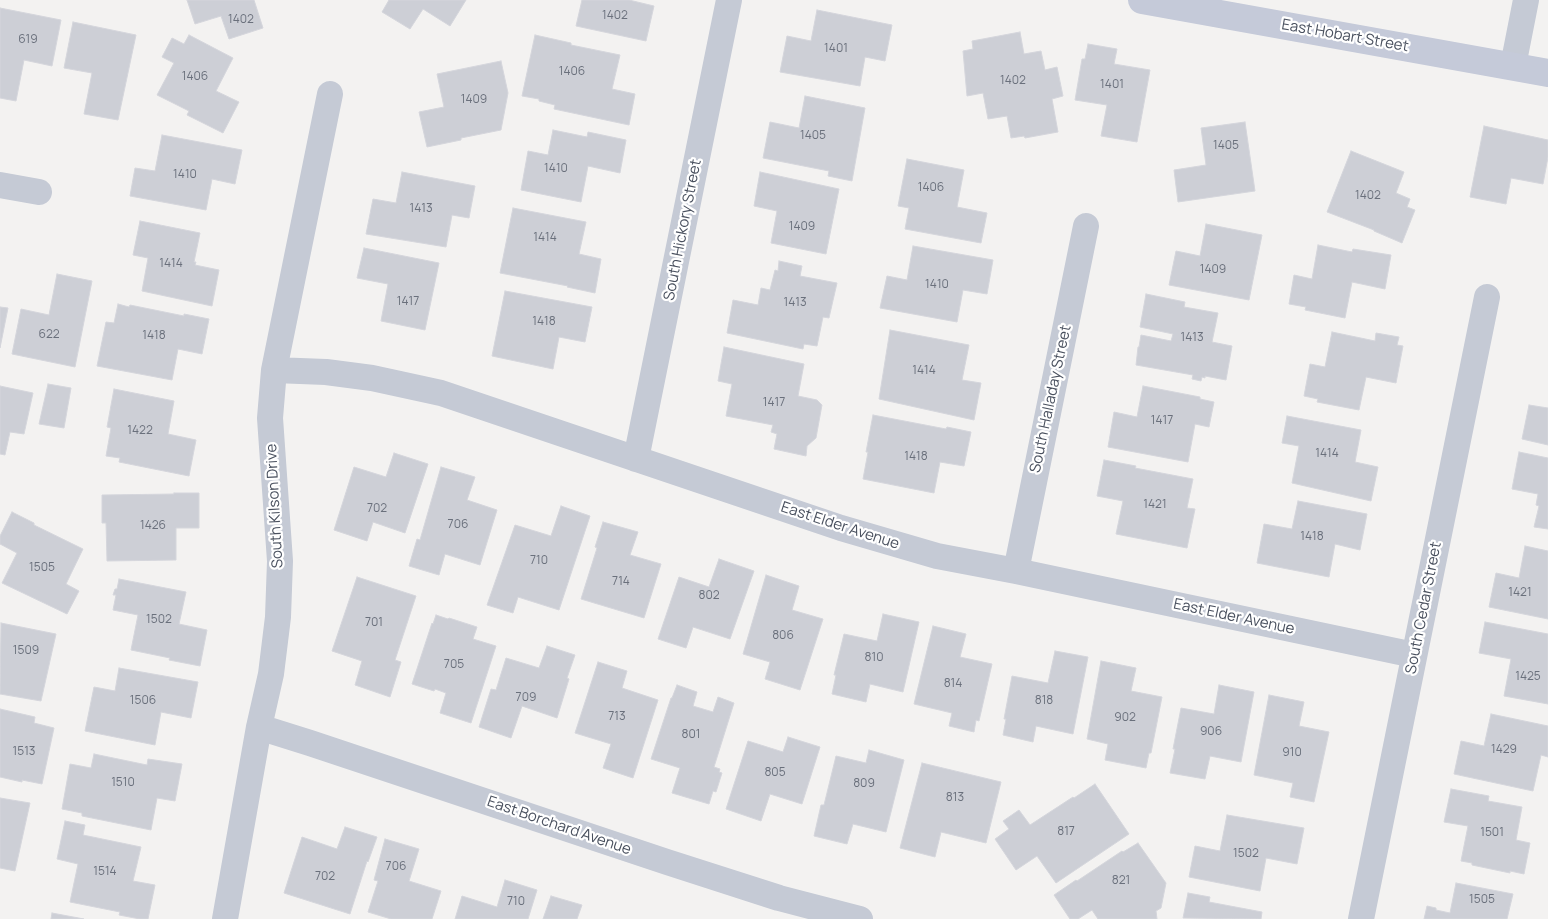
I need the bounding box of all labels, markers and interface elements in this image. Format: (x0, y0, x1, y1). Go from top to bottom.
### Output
house number: 1402 (602, 9, 628, 23)
house number: 1402 (228, 13, 254, 27)
street label: East Hobart Street (1280, 16, 1410, 56)
house number: 619 (18, 33, 38, 47)
house number: 1401 (824, 42, 848, 56)
house number: 1406 (559, 65, 585, 79)
house number: 1406 (182, 70, 208, 84)
house number: 1402 (1000, 74, 1026, 88)
house number: 1401 (1100, 78, 1124, 92)
house number: 1409 (461, 93, 487, 107)
house number: 1405 (800, 129, 826, 143)
house number: 1405 (1213, 139, 1239, 153)
street label: South Hickory Street (660, 158, 706, 302)
house number: 1410 (544, 162, 568, 176)
house number: 1410 (173, 168, 197, 182)
house number: 1406 (918, 181, 944, 195)
house number: 1402 (1355, 189, 1381, 203)
house number: 1413 (409, 202, 433, 216)
house number: 1409 (789, 220, 815, 234)
house number: 1414 (533, 231, 557, 245)
house number: 1414 (159, 257, 183, 271)
house number: 1409 (1200, 263, 1226, 277)
house number: 1410 (925, 278, 949, 292)
house number: 1417 (397, 295, 419, 309)
house number: 1413 (783, 296, 807, 310)
house number: 1418 (532, 315, 556, 329)
street label: South Halladay Street (1027, 323, 1075, 475)
house number: 622 (38, 328, 60, 342)
house number: 1418 (142, 329, 166, 343)
house number: 1413 (1180, 331, 1204, 345)
house number: 1414 (912, 364, 936, 378)
house number: 1417 (763, 396, 785, 410)
house number: 1417 (1151, 414, 1173, 428)
house number: 1422 (127, 424, 153, 438)
street label: South Kilson Drive (263, 443, 287, 569)
house number: 1414 (1315, 447, 1339, 461)
house number: 1418 (904, 450, 928, 464)
street label: East Elder Avenue (779, 498, 901, 554)
house number: 1421 (1143, 498, 1167, 512)
house number: 702 (367, 502, 387, 516)
house number: 706 (448, 518, 468, 532)
house number: 1426 (140, 519, 166, 533)
house number: 1418 (1300, 530, 1324, 544)
street label: South Cedar Street (1402, 540, 1446, 676)
house number: 710 (530, 554, 548, 568)
house number: 1505 (29, 561, 55, 575)
house number: 714 (612, 575, 630, 589)
house number: 1421 (1508, 586, 1532, 600)
house number: 802 (698, 589, 720, 603)
street label: East Elder Avenue (1172, 595, 1296, 639)
house number: 1502 (146, 613, 172, 627)
house number: 701 (365, 616, 383, 630)
house number: 806 (772, 629, 794, 643)
house number: 1509 (13, 644, 39, 658)
house number: 810 (865, 651, 883, 665)
house number: 705 (444, 658, 464, 672)
house number: 1425 (1515, 670, 1541, 684)
house number: 814 (944, 677, 962, 691)
house number: 709 (516, 691, 536, 705)
house number: 1506 (130, 694, 156, 708)
house number: 818 (1035, 694, 1053, 708)
house number: 713 (608, 710, 626, 724)
house number: 902 (1114, 711, 1136, 725)
house number: 906 (1200, 725, 1222, 739)
house number: 801 (682, 728, 700, 742)
house number: 1429 (1491, 743, 1517, 757)
house number: 1513 (13, 745, 35, 759)
house number: 910 (1282, 746, 1302, 760)
house number: 805 (764, 766, 786, 780)
house number: 1510 (111, 776, 135, 790)
house number: 809 (853, 777, 875, 791)
house number: 813 (946, 791, 964, 805)
street label: East Borchard Avenue (485, 793, 633, 859)
house number: 817 (1057, 825, 1075, 839)
house number: 1501 (1480, 826, 1504, 840)
house number: 1502 (1233, 847, 1259, 861)
house number: 706 (386, 860, 406, 874)
house number: 1514 (93, 865, 117, 879)
house number: 702 (315, 870, 335, 884)
house number: 821 (1112, 874, 1130, 888)
house number: 1505 (1469, 893, 1495, 907)
house number: 710 (507, 895, 525, 909)

